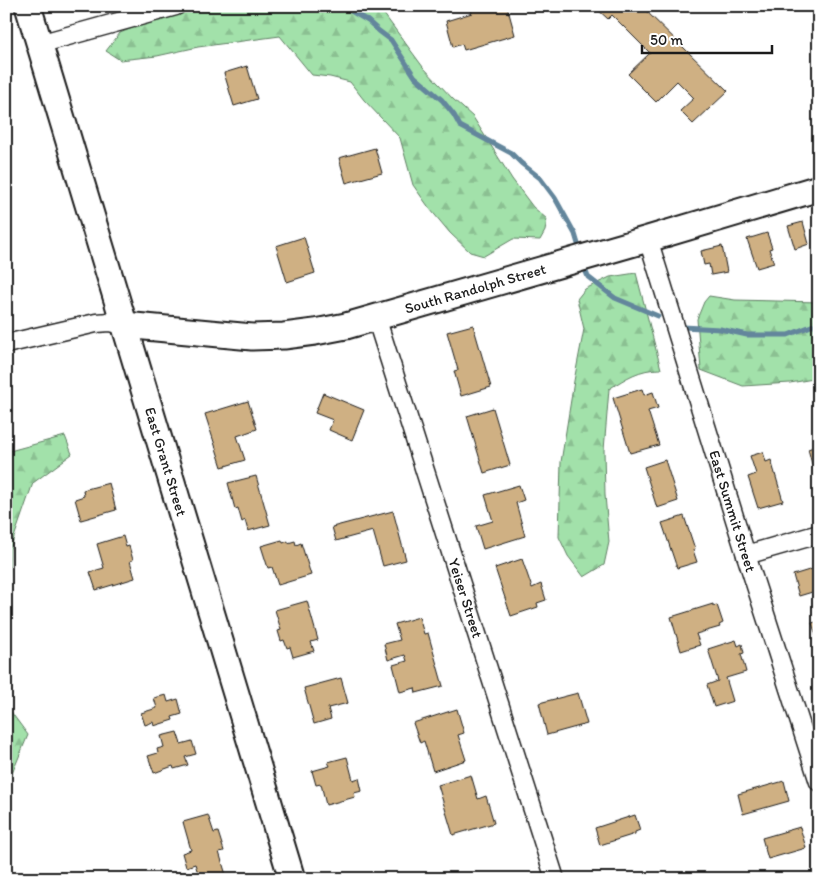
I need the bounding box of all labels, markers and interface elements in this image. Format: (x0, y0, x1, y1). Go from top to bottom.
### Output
scale bar (642, 22, 772, 54)
text: 50 m (650, 31, 683, 49)
street label: South Randolph Street (403, 260, 548, 318)
street label: East Grant Street (141, 405, 191, 519)
street label: East Summit Street (705, 448, 760, 575)
street label: Yeiser Street (444, 556, 487, 640)

